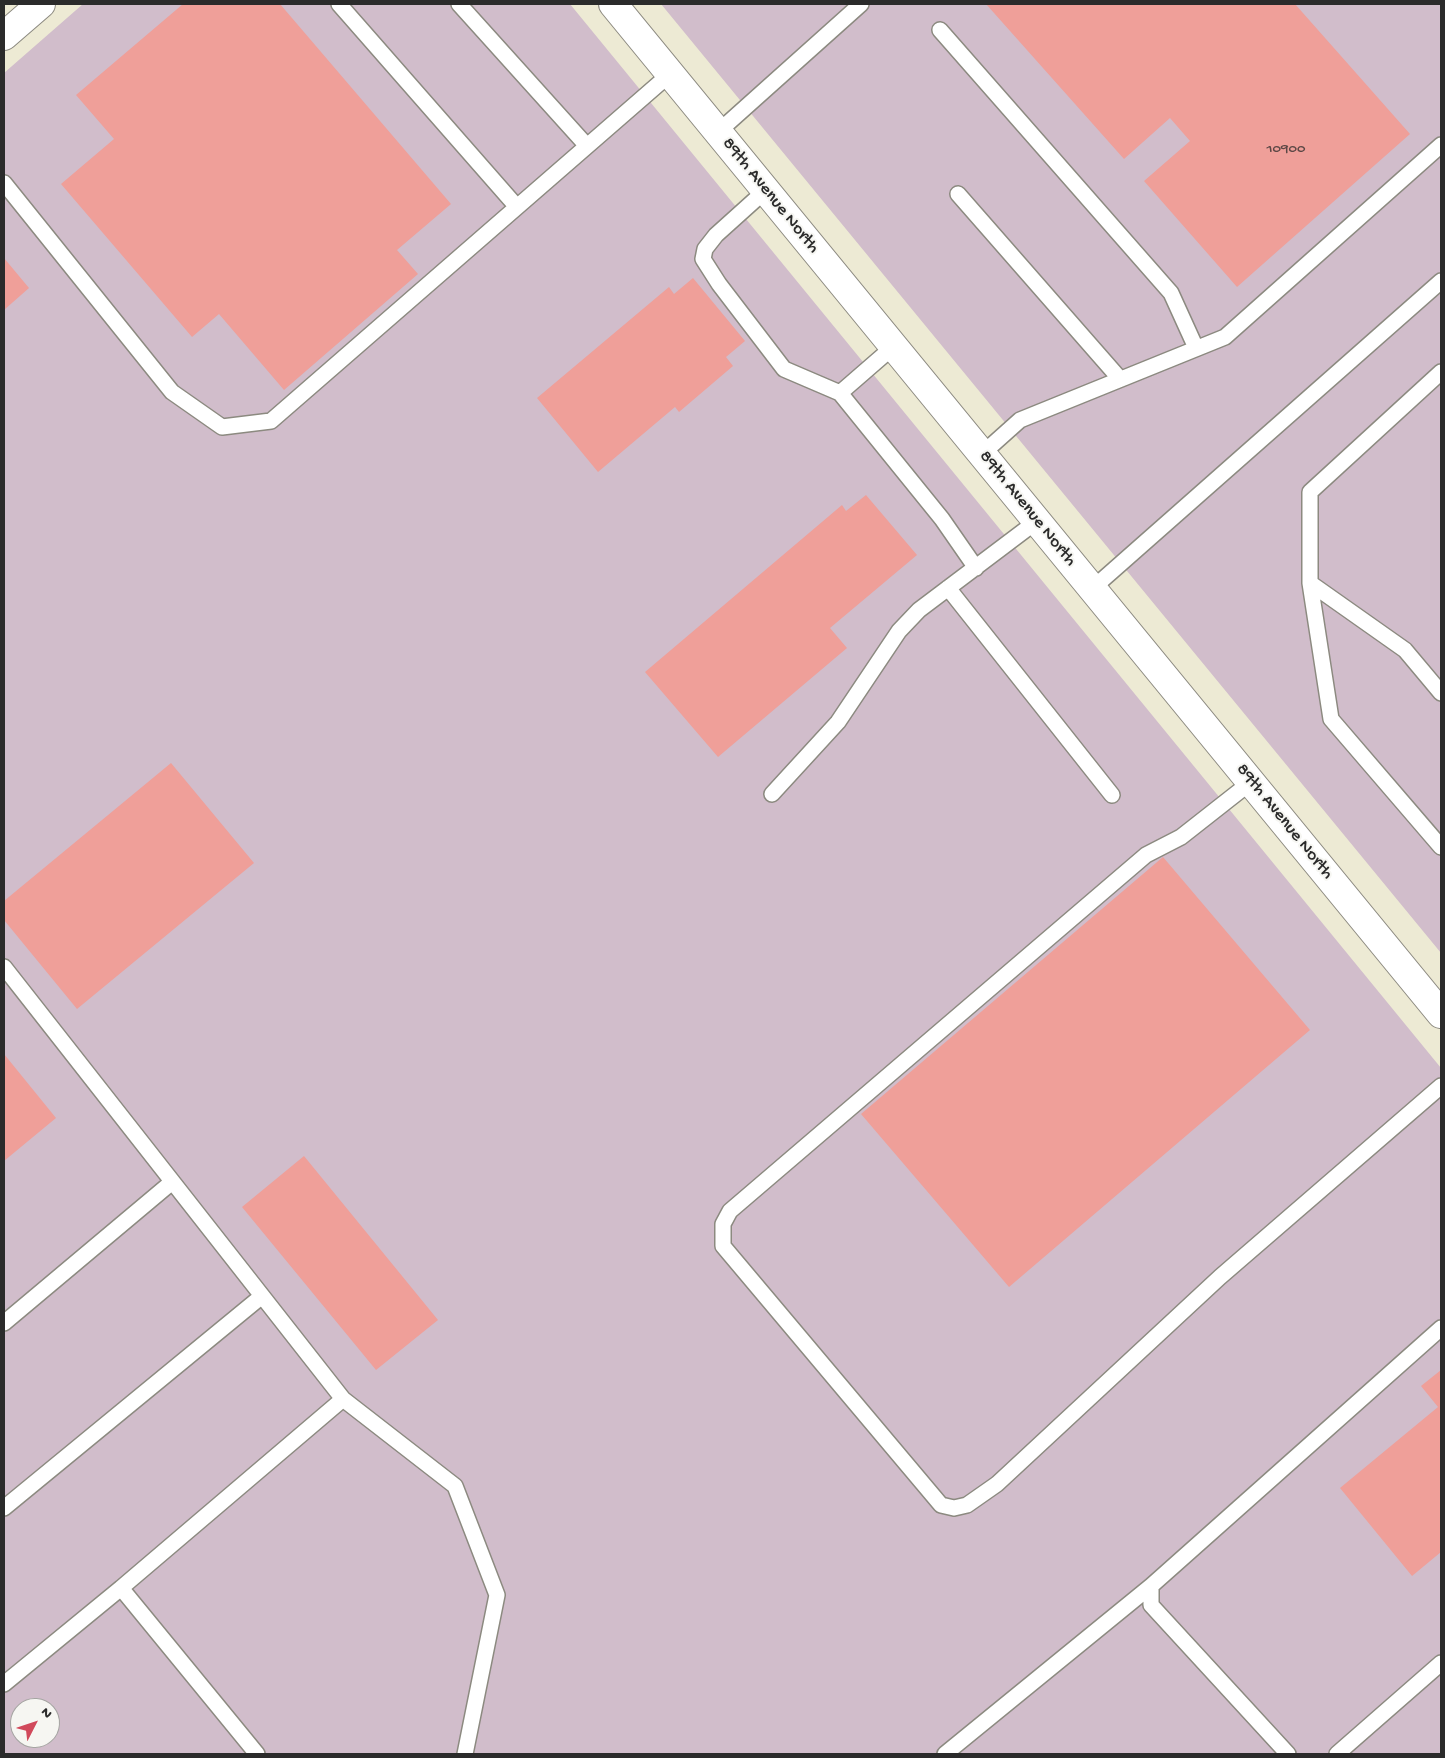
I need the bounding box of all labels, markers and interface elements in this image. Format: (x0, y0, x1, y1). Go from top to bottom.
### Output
street label: 89th Avenue North (717, 134, 823, 258)
house number: 10900 (1266, 141, 1306, 159)
street label: 89th Avenue North (974, 447, 1080, 571)
street label: 89th Avenue North (1231, 760, 1337, 884)
north arrow (10, 1698, 60, 1748)
text: N (37, 1704, 55, 1723)

